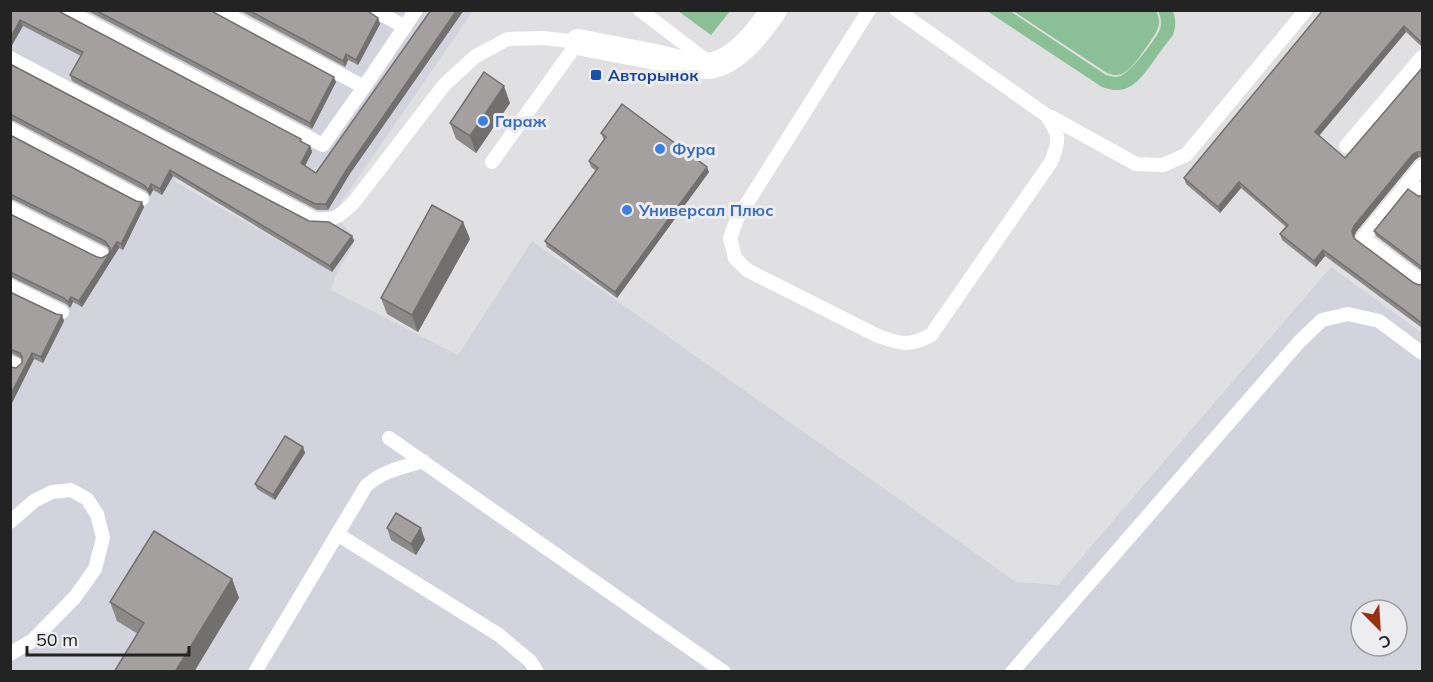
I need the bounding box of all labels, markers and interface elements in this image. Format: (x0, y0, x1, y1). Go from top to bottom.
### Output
place label: Авторынок (608, 65, 699, 85)
marker: Авторынок (589, 68, 603, 82)
place label: Гараж (495, 111, 547, 131)
marker: Гараж (476, 114, 490, 128)
place label: Фура (672, 139, 716, 159)
marker: Фура (653, 142, 667, 156)
place label: Универсал Плюс (638, 200, 773, 220)
marker: Универсал Плюс (620, 203, 634, 217)
north arrow (1349, 598, 1409, 658)
scale bar (27, 619, 189, 657)
text: 50 m (36, 628, 78, 651)
text: С (1376, 630, 1394, 653)

